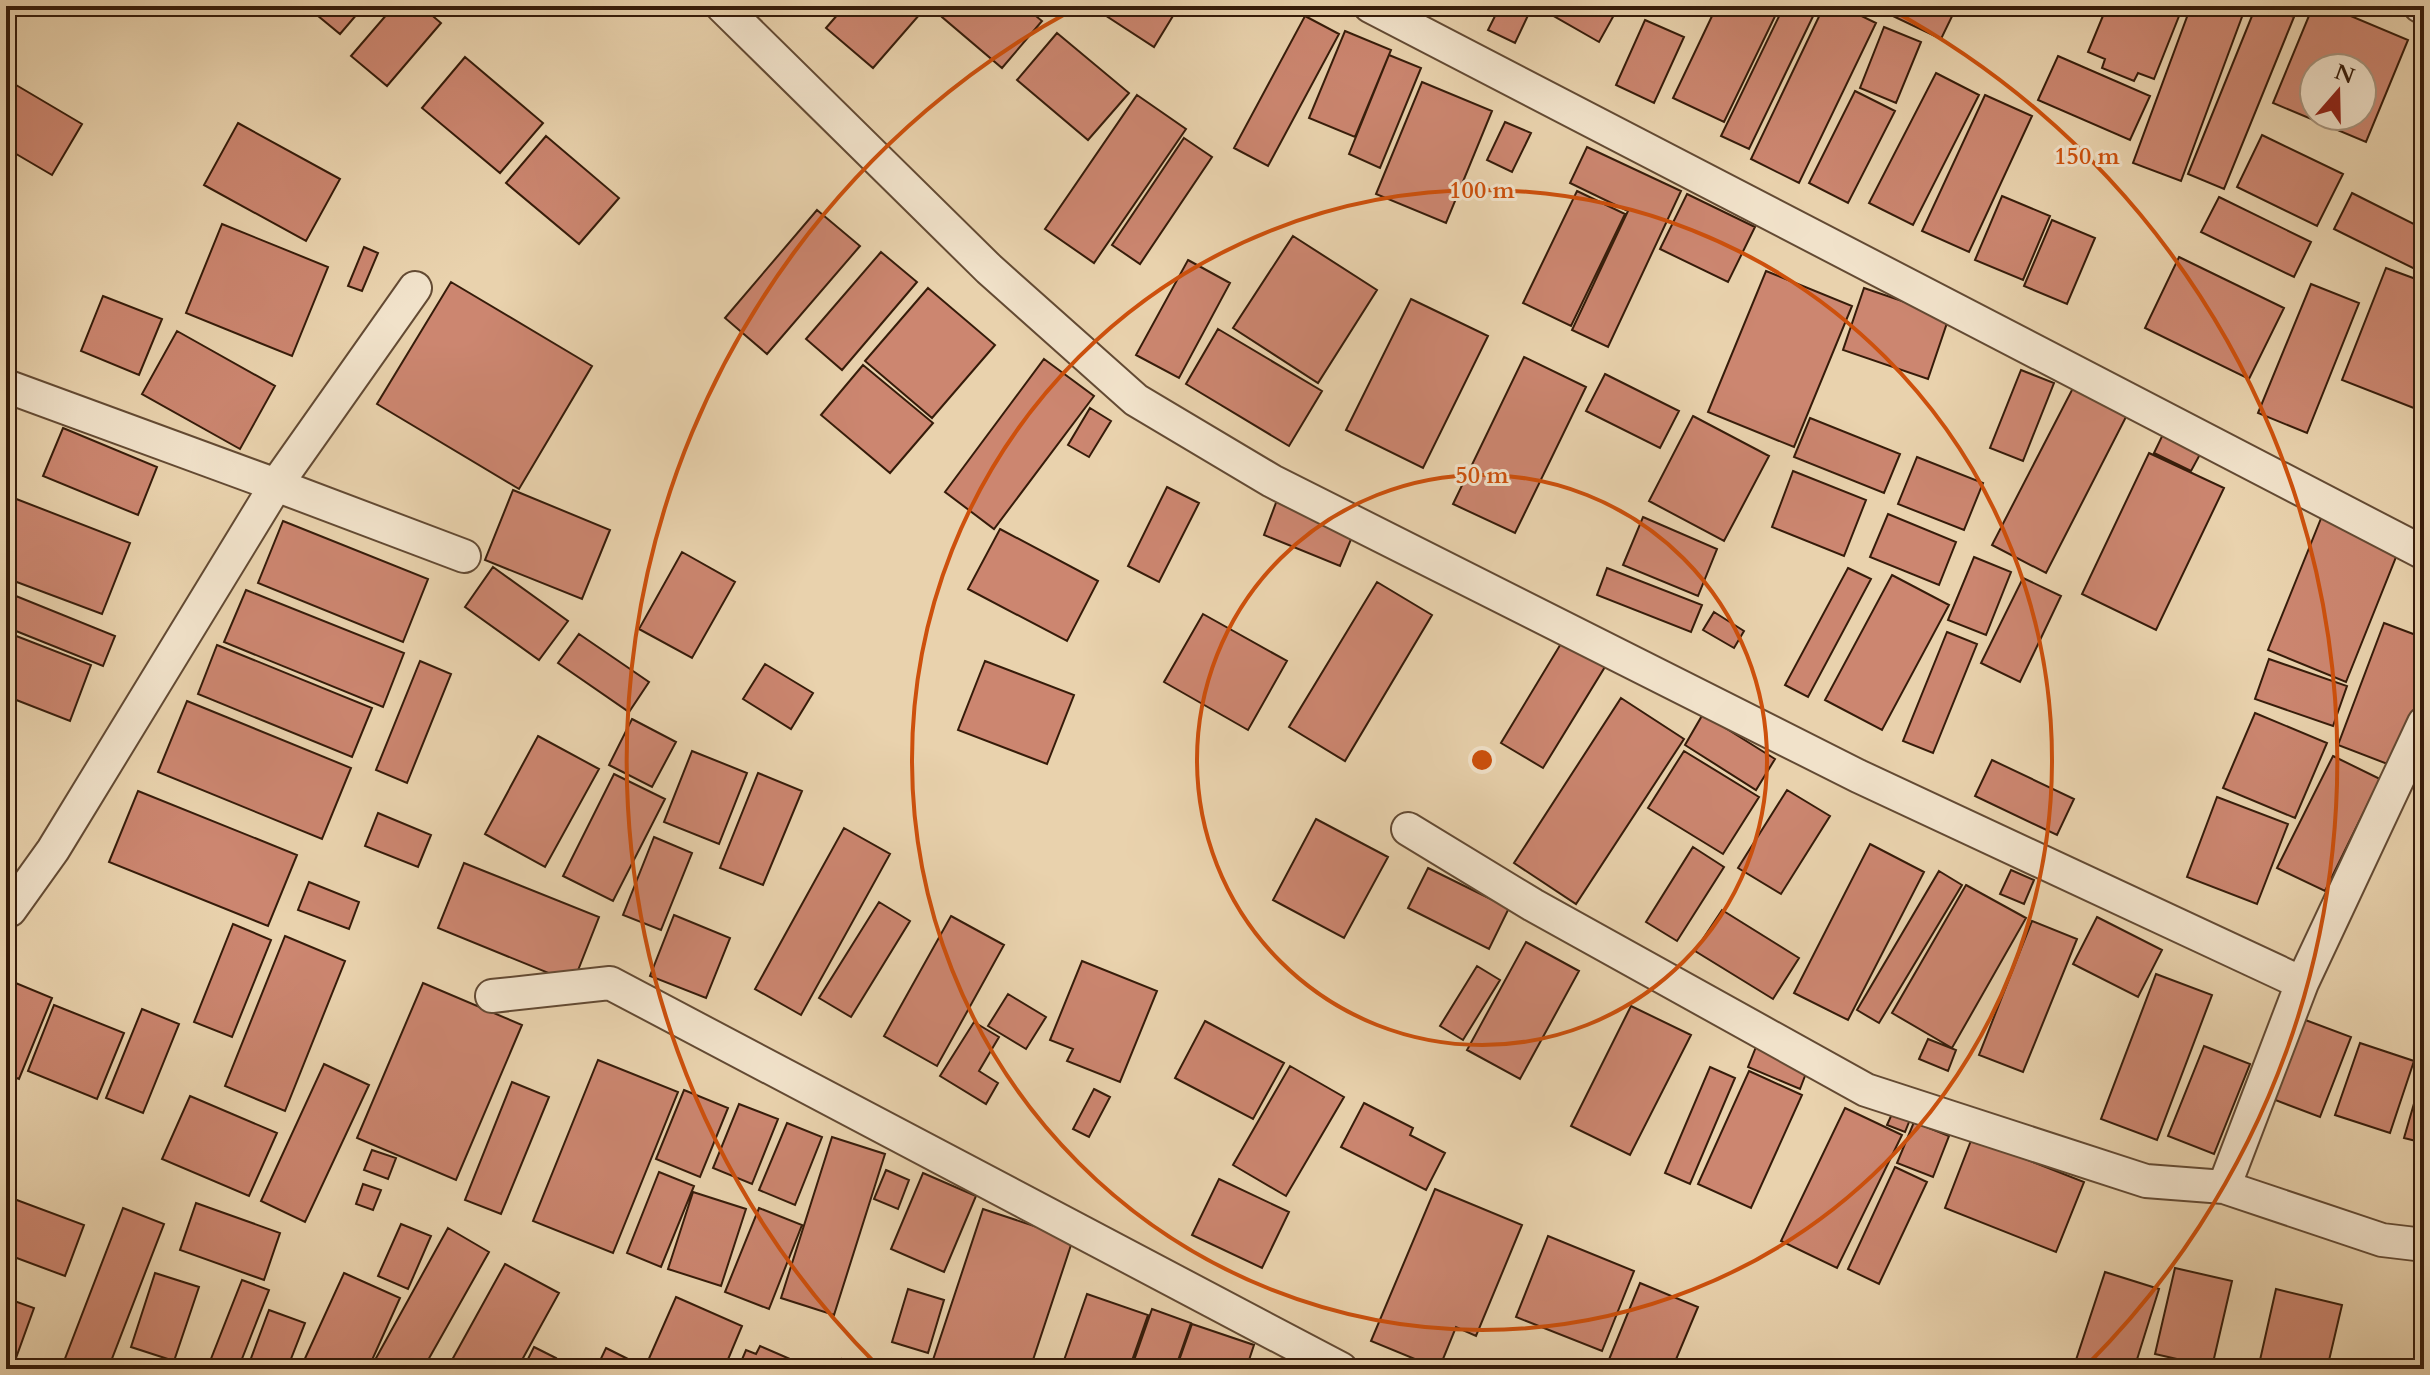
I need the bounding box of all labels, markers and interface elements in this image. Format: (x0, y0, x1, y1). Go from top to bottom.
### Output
north arrow (2298, 52, 2378, 132)
text: N (2330, 57, 2359, 92)
text: 150 m (2054, 140, 2121, 173)
text: 100 m (1449, 174, 1516, 207)
text: 50 m (1455, 459, 1509, 492)
centre of rings (1468, 746, 1496, 774)

